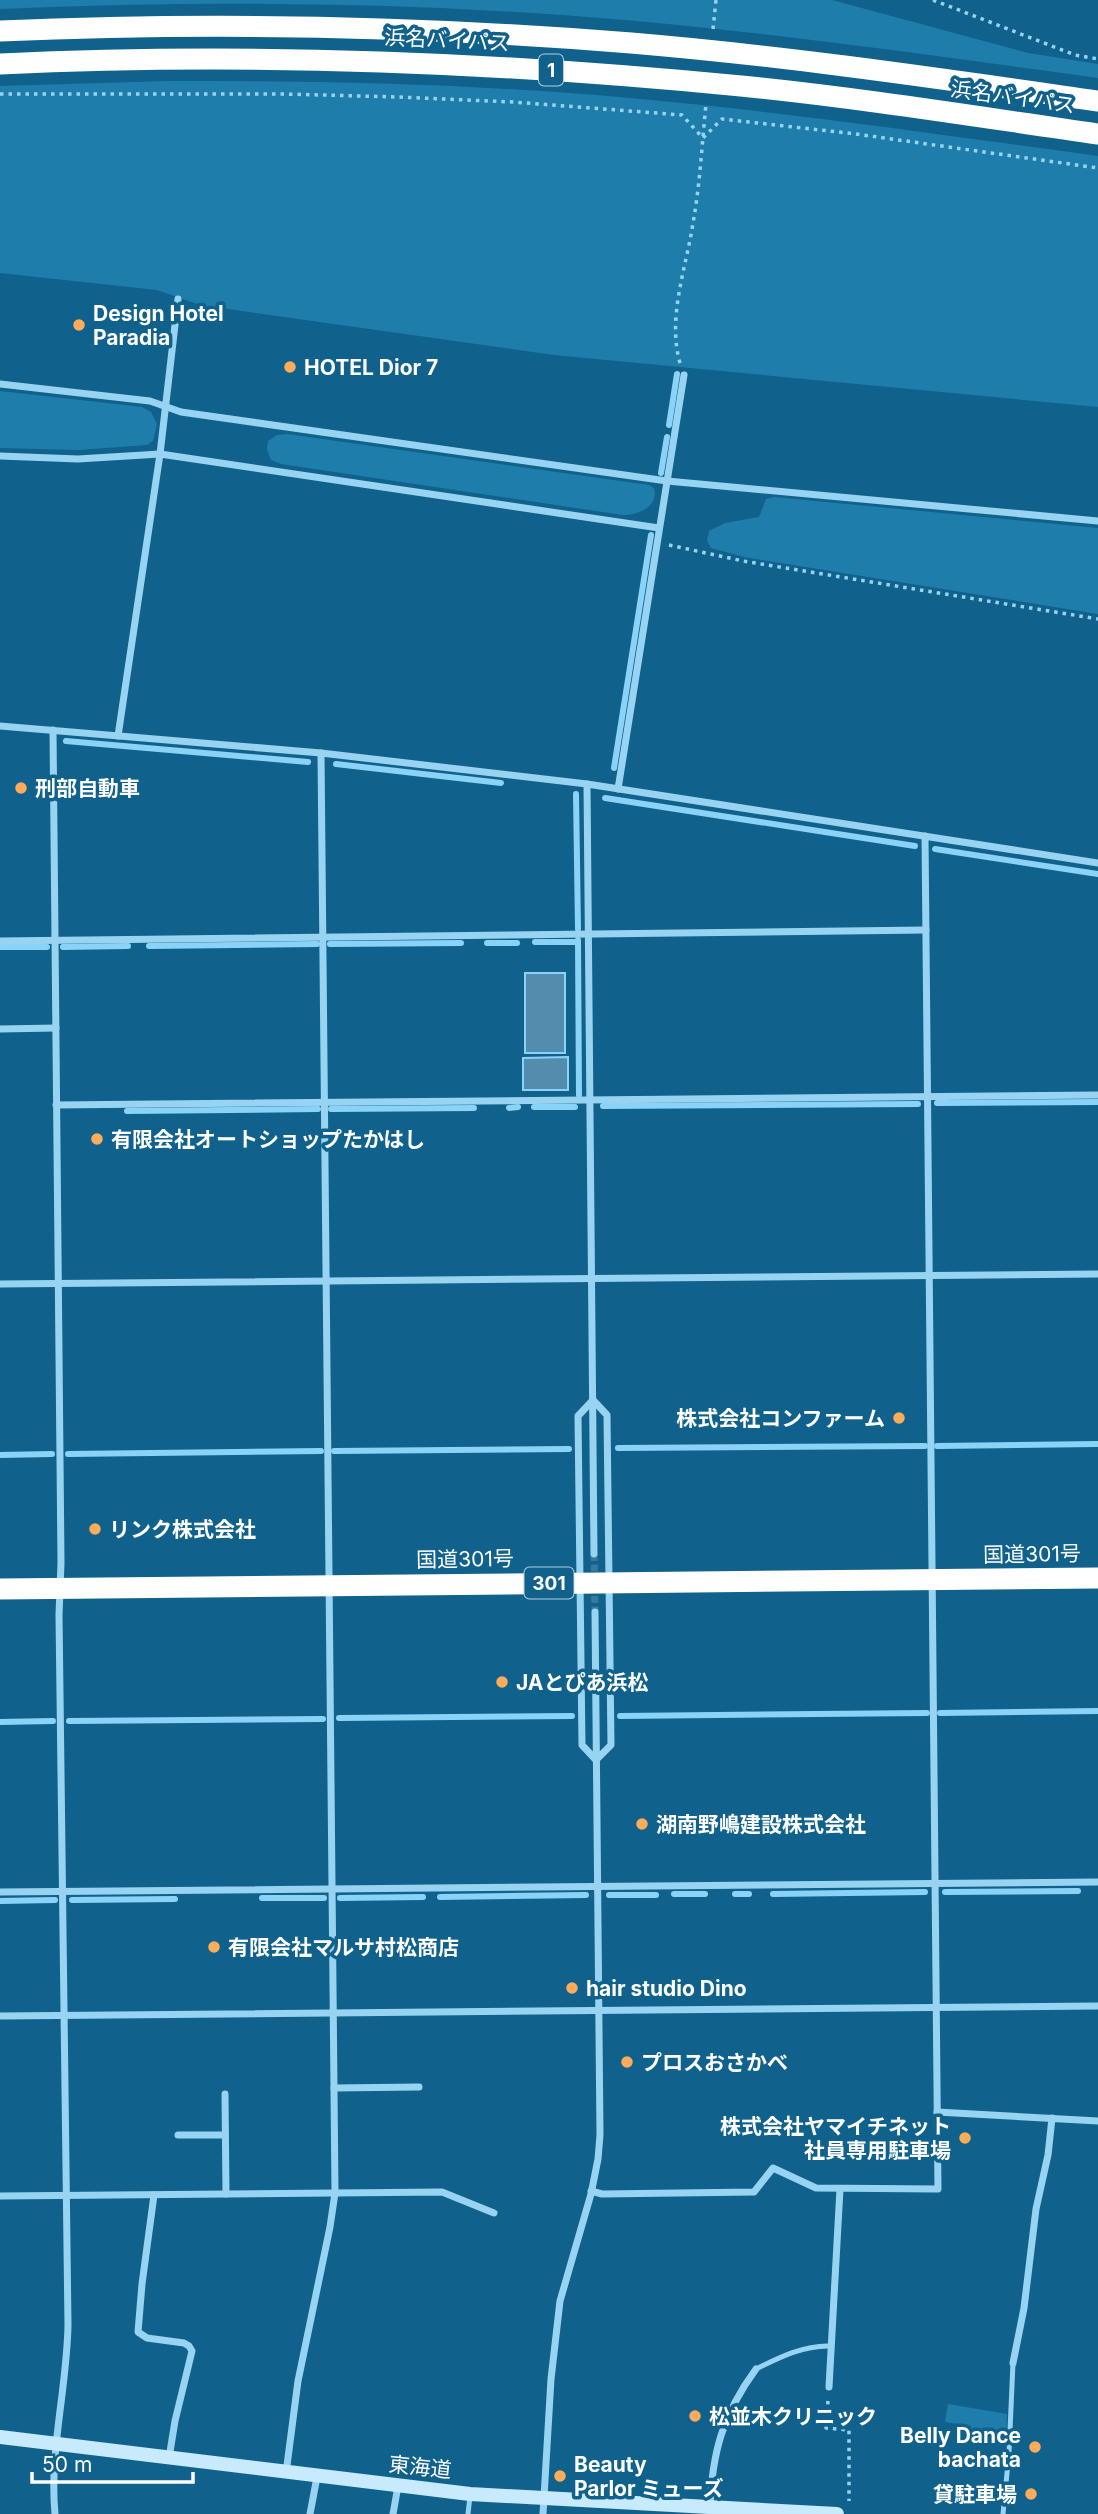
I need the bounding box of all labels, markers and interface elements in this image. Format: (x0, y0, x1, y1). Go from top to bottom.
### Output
street label: 浜名バイパス (384, 24, 510, 56)
road number: 1 (539, 54, 563, 86)
street label: 浜名バイパス (949, 76, 1077, 118)
place label: Design Hotel Paradia (93, 301, 224, 350)
marker: Design Hotel Paradia (71, 317, 87, 333)
place label: HOTEL Dior 7 (304, 355, 438, 380)
marker: HOTEL Dior 7 (282, 359, 298, 375)
place label: 刑部自動車 (35, 776, 140, 801)
marker: 刑部自動車 (13, 780, 29, 796)
place label: 有限会社オートショップたかはし (111, 1127, 425, 1152)
marker: 有限会社オートショップたかはし (89, 1131, 105, 1147)
place label: 株式会社コンファーム (676, 1406, 885, 1431)
marker: 株式会社コンファーム (891, 1410, 907, 1426)
place label: リンク株式会社 (109, 1517, 256, 1542)
marker: リンク株式会社 (87, 1521, 103, 1537)
street label: 国道301号 (983, 1541, 1081, 1567)
street label: 国道301号 (416, 1546, 514, 1572)
road number: 301 (524, 1568, 574, 1598)
place label: JAとぴあ浜松 (516, 1670, 649, 1695)
marker: JAとぴあ浜松 (494, 1674, 510, 1690)
place label: 湖南野嶋建設株式会社 (656, 1812, 866, 1837)
marker: 湖南野嶋建設株式会社 (634, 1816, 650, 1832)
place label: 有限会社マルサ村松商店 (228, 1935, 459, 1960)
marker: 有限会社マルサ村松商店 (206, 1939, 222, 1955)
place label: hair studio Dino (586, 1976, 747, 2001)
marker: hair studio Dino (564, 1980, 580, 1996)
place label: プロスおさかべ (641, 2050, 788, 2075)
marker: プロスおさかべ (619, 2054, 635, 2070)
place label: 株式会社ヤマイチネット 社員専用駐車場 (720, 2114, 951, 2163)
marker: 株式会社ヤマイチネット 社員専用駐車場 (957, 2130, 973, 2146)
place label: 松並木クリニック (709, 2404, 877, 2429)
marker: 松並木クリニック (687, 2408, 703, 2424)
place label: Belly Dance bachata (900, 2423, 1021, 2472)
marker: Belly Dance bachata (1027, 2439, 1043, 2455)
scale bar (32, 2440, 192, 2484)
street label: 東海道 (387, 2451, 453, 2483)
text: 50 m (42, 2452, 92, 2477)
place label: Beauty Parlor ミューズ (574, 2452, 723, 2501)
marker: Beauty Parlor ミューズ (552, 2468, 568, 2484)
place label: 貸駐車場 (933, 2482, 1017, 2507)
marker: 貸駐車場 (1023, 2486, 1039, 2502)

